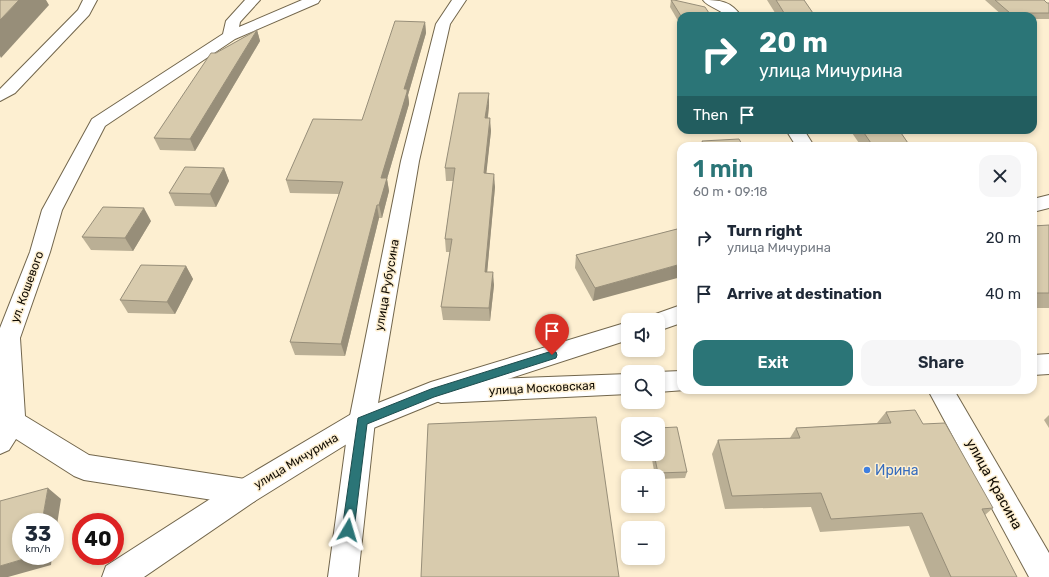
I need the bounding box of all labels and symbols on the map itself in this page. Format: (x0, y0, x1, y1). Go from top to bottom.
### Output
street label: улица Рубусина (372, 238, 402, 332)
street label: ул. Кошевого (8, 249, 46, 325)
pin (535, 314, 569, 355)
street label: улица Московская (488, 378, 596, 398)
street label: улица Мичурина (251, 430, 341, 492)
street label: улица Красина (962, 436, 1026, 532)
place label: Ирина (875, 462, 919, 479)
marker: Ирина (862, 465, 872, 475)
position arrow (327, 509, 369, 551)
speed limit sign: 40 (72, 513, 124, 565)

